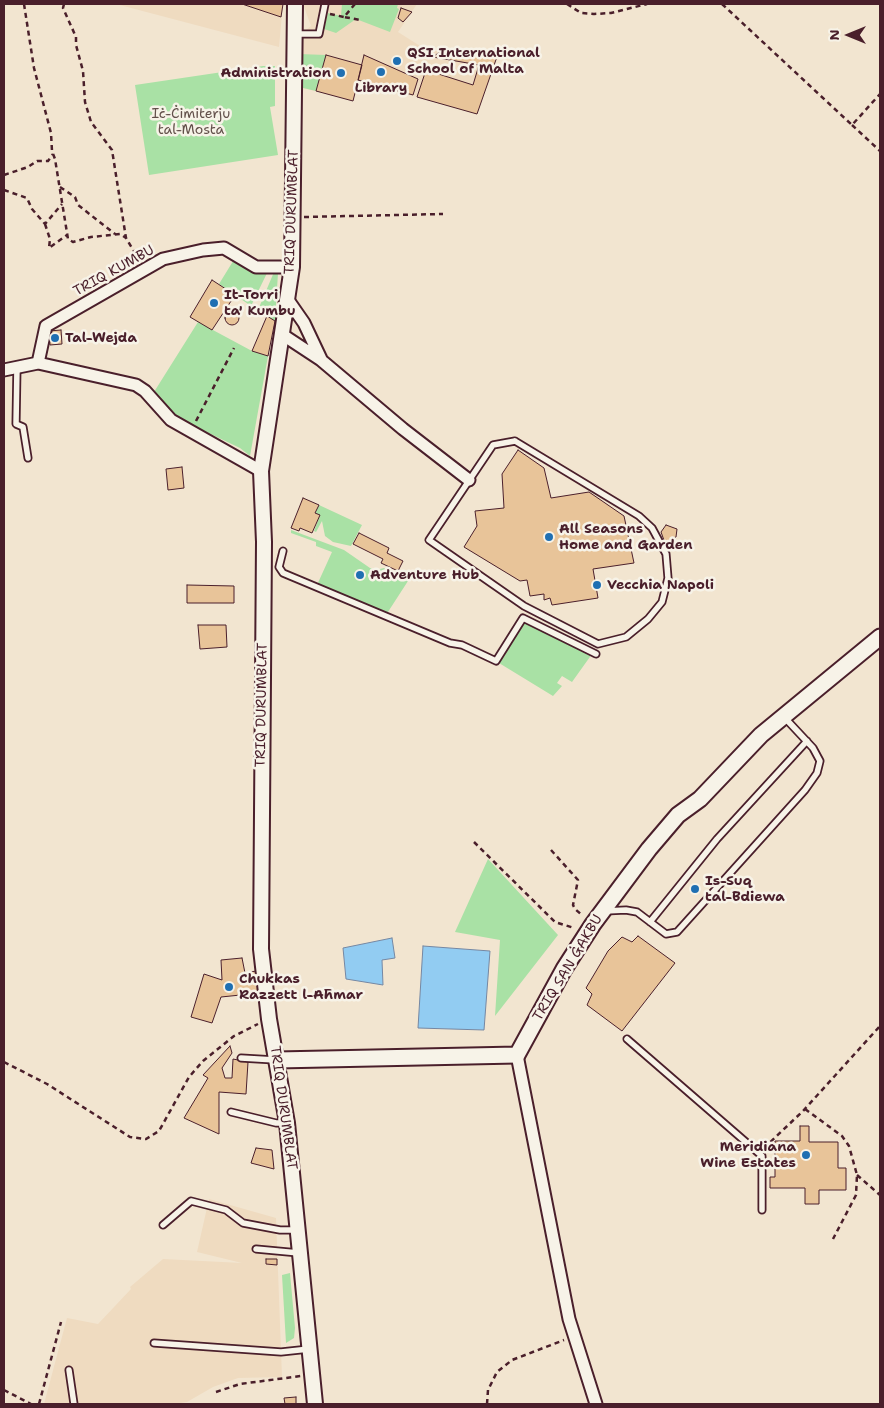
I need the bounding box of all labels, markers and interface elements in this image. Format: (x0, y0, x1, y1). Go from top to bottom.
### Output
north arrow (824, 10, 874, 60)
text: N (825, 29, 843, 41)
place label: QSI International School of Malta (407, 45, 540, 78)
marker: QSI International School of Malta (391, 55, 403, 67)
place label: Administration (220, 65, 331, 81)
marker: Library (375, 66, 387, 78)
marker: Administration (335, 67, 347, 79)
place label: Library (355, 80, 407, 96)
park label: Iċ-Ċimiterju tal-Mosta (152, 106, 230, 138)
street label: TRIQ DURUMBLAT (281, 149, 303, 275)
street label: TRIQ KUMBU (71, 242, 157, 300)
place label: It-Torri ta' Kumbu (224, 287, 296, 320)
marker: It-Torri ta' Kumbu (208, 297, 220, 309)
place label: Tal-Wejda (65, 330, 137, 346)
marker: Tal-Wejda (49, 332, 61, 344)
place label: All Seasons Home and Garden (559, 521, 692, 554)
marker: All Seasons Home and Garden (543, 531, 555, 543)
place label: Adventure Hub (370, 567, 479, 583)
marker: Adventure Hub (354, 569, 366, 581)
place label: Vecchia Napoli (607, 577, 714, 593)
marker: Vecchia Napoli (591, 579, 603, 591)
street label: TRIQ DURUMBLAT (253, 642, 271, 768)
place label: Is-Suq tal-Bdiewa (705, 873, 785, 906)
marker: Is-Suq tal-Bdiewa (689, 883, 701, 895)
street label: TRIQ SAN ĠAKBU (530, 912, 606, 1024)
place label: Chukkas Razzett l-Aħmar (239, 971, 363, 1004)
marker: Chukkas Razzett l-Aħmar (223, 981, 235, 993)
street label: TRIQ DURUMBLAT (266, 1045, 300, 1171)
place label: Meridiana Wine Estates (700, 1139, 796, 1172)
marker: Meridiana Wine Estates (800, 1149, 812, 1161)

